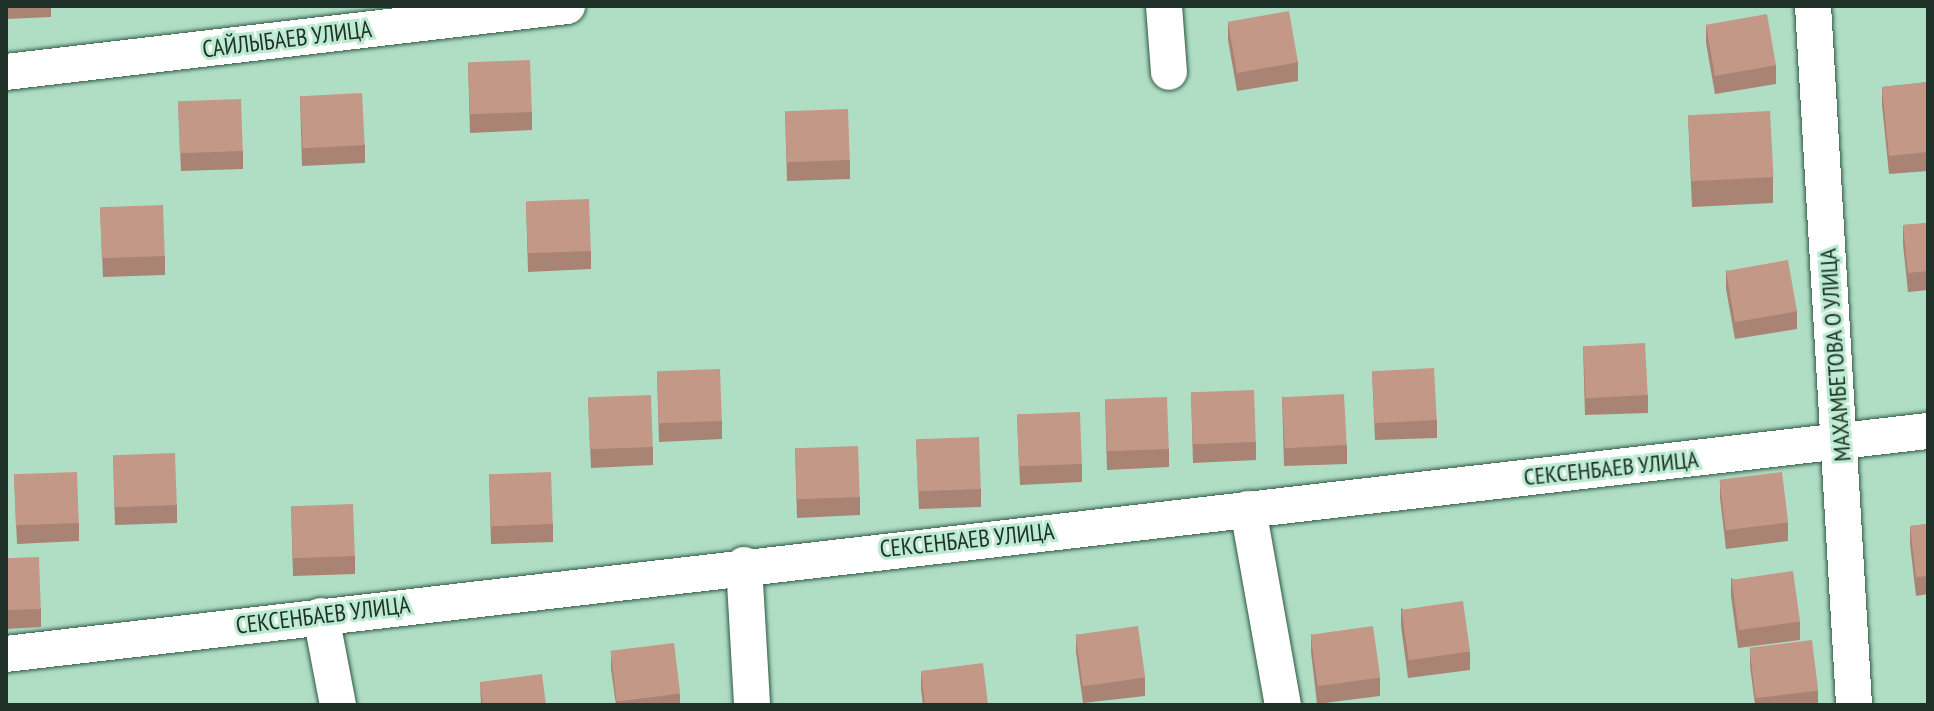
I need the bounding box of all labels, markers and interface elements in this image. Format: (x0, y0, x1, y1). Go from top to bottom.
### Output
street label: САЙЛЫБАЕВ УЛИЦА (201, 14, 373, 64)
street label: МАХАМБЕТОВА О УЛИЦА (1813, 247, 1857, 463)
street label: СЕКСЕНБАЕВ УЛИЦА (1522, 444, 1700, 492)
street label: СЕКСЕНБАЕВ УЛИЦА (878, 516, 1056, 564)
street label: СЕКСЕНБАЕВ УЛИЦА (234, 590, 412, 640)

